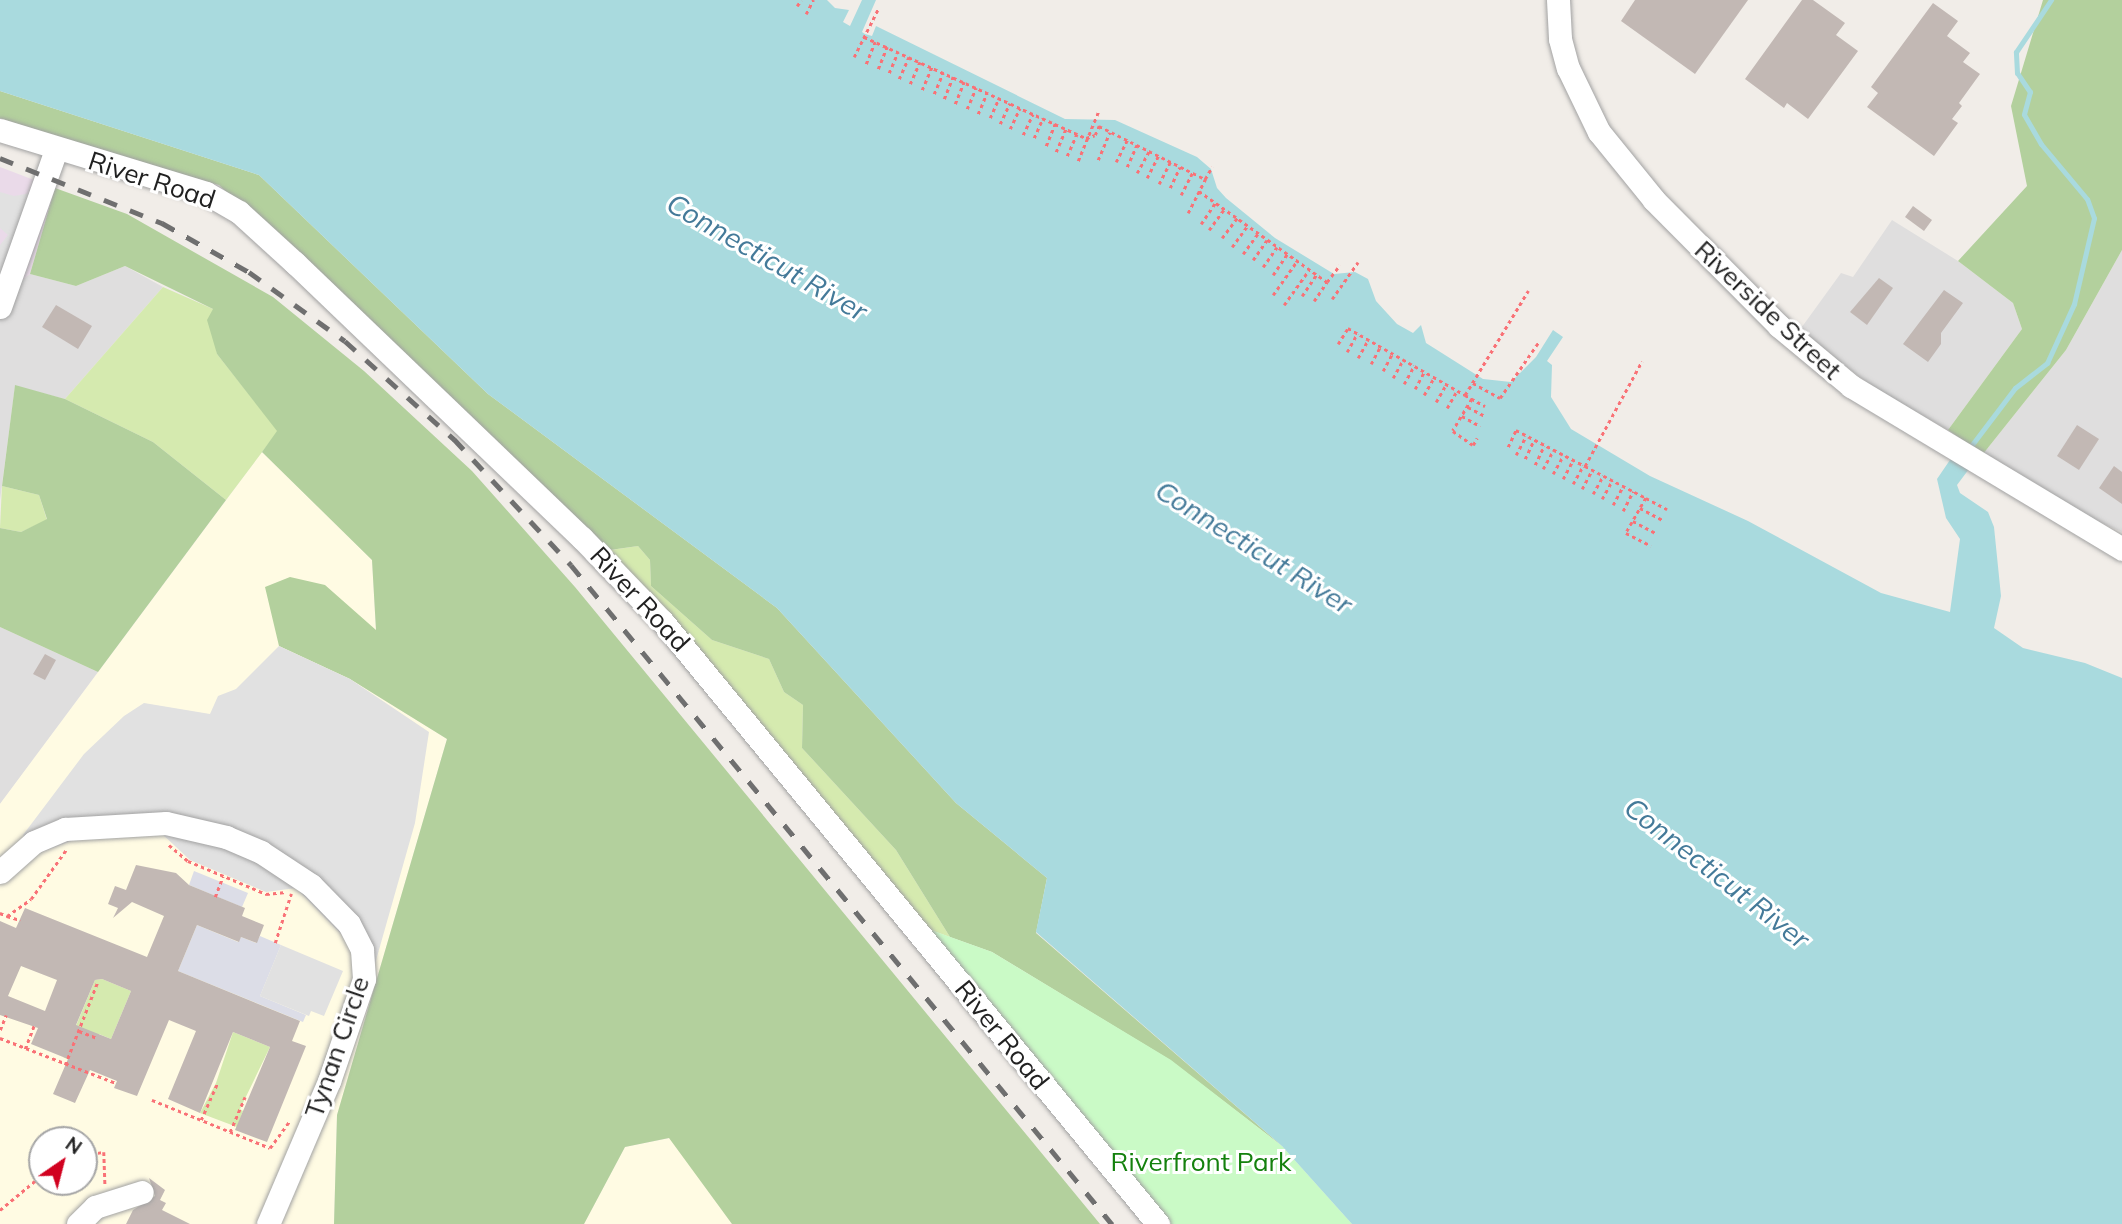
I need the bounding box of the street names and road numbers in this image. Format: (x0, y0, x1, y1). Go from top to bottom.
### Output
street label: River Road (84, 145, 220, 215)
street label: Riverside Street (1688, 234, 1848, 386)
street label: River Road (584, 540, 696, 658)
street label: Tynan Circle (298, 972, 376, 1122)
street label: River Road (948, 974, 1056, 1096)

